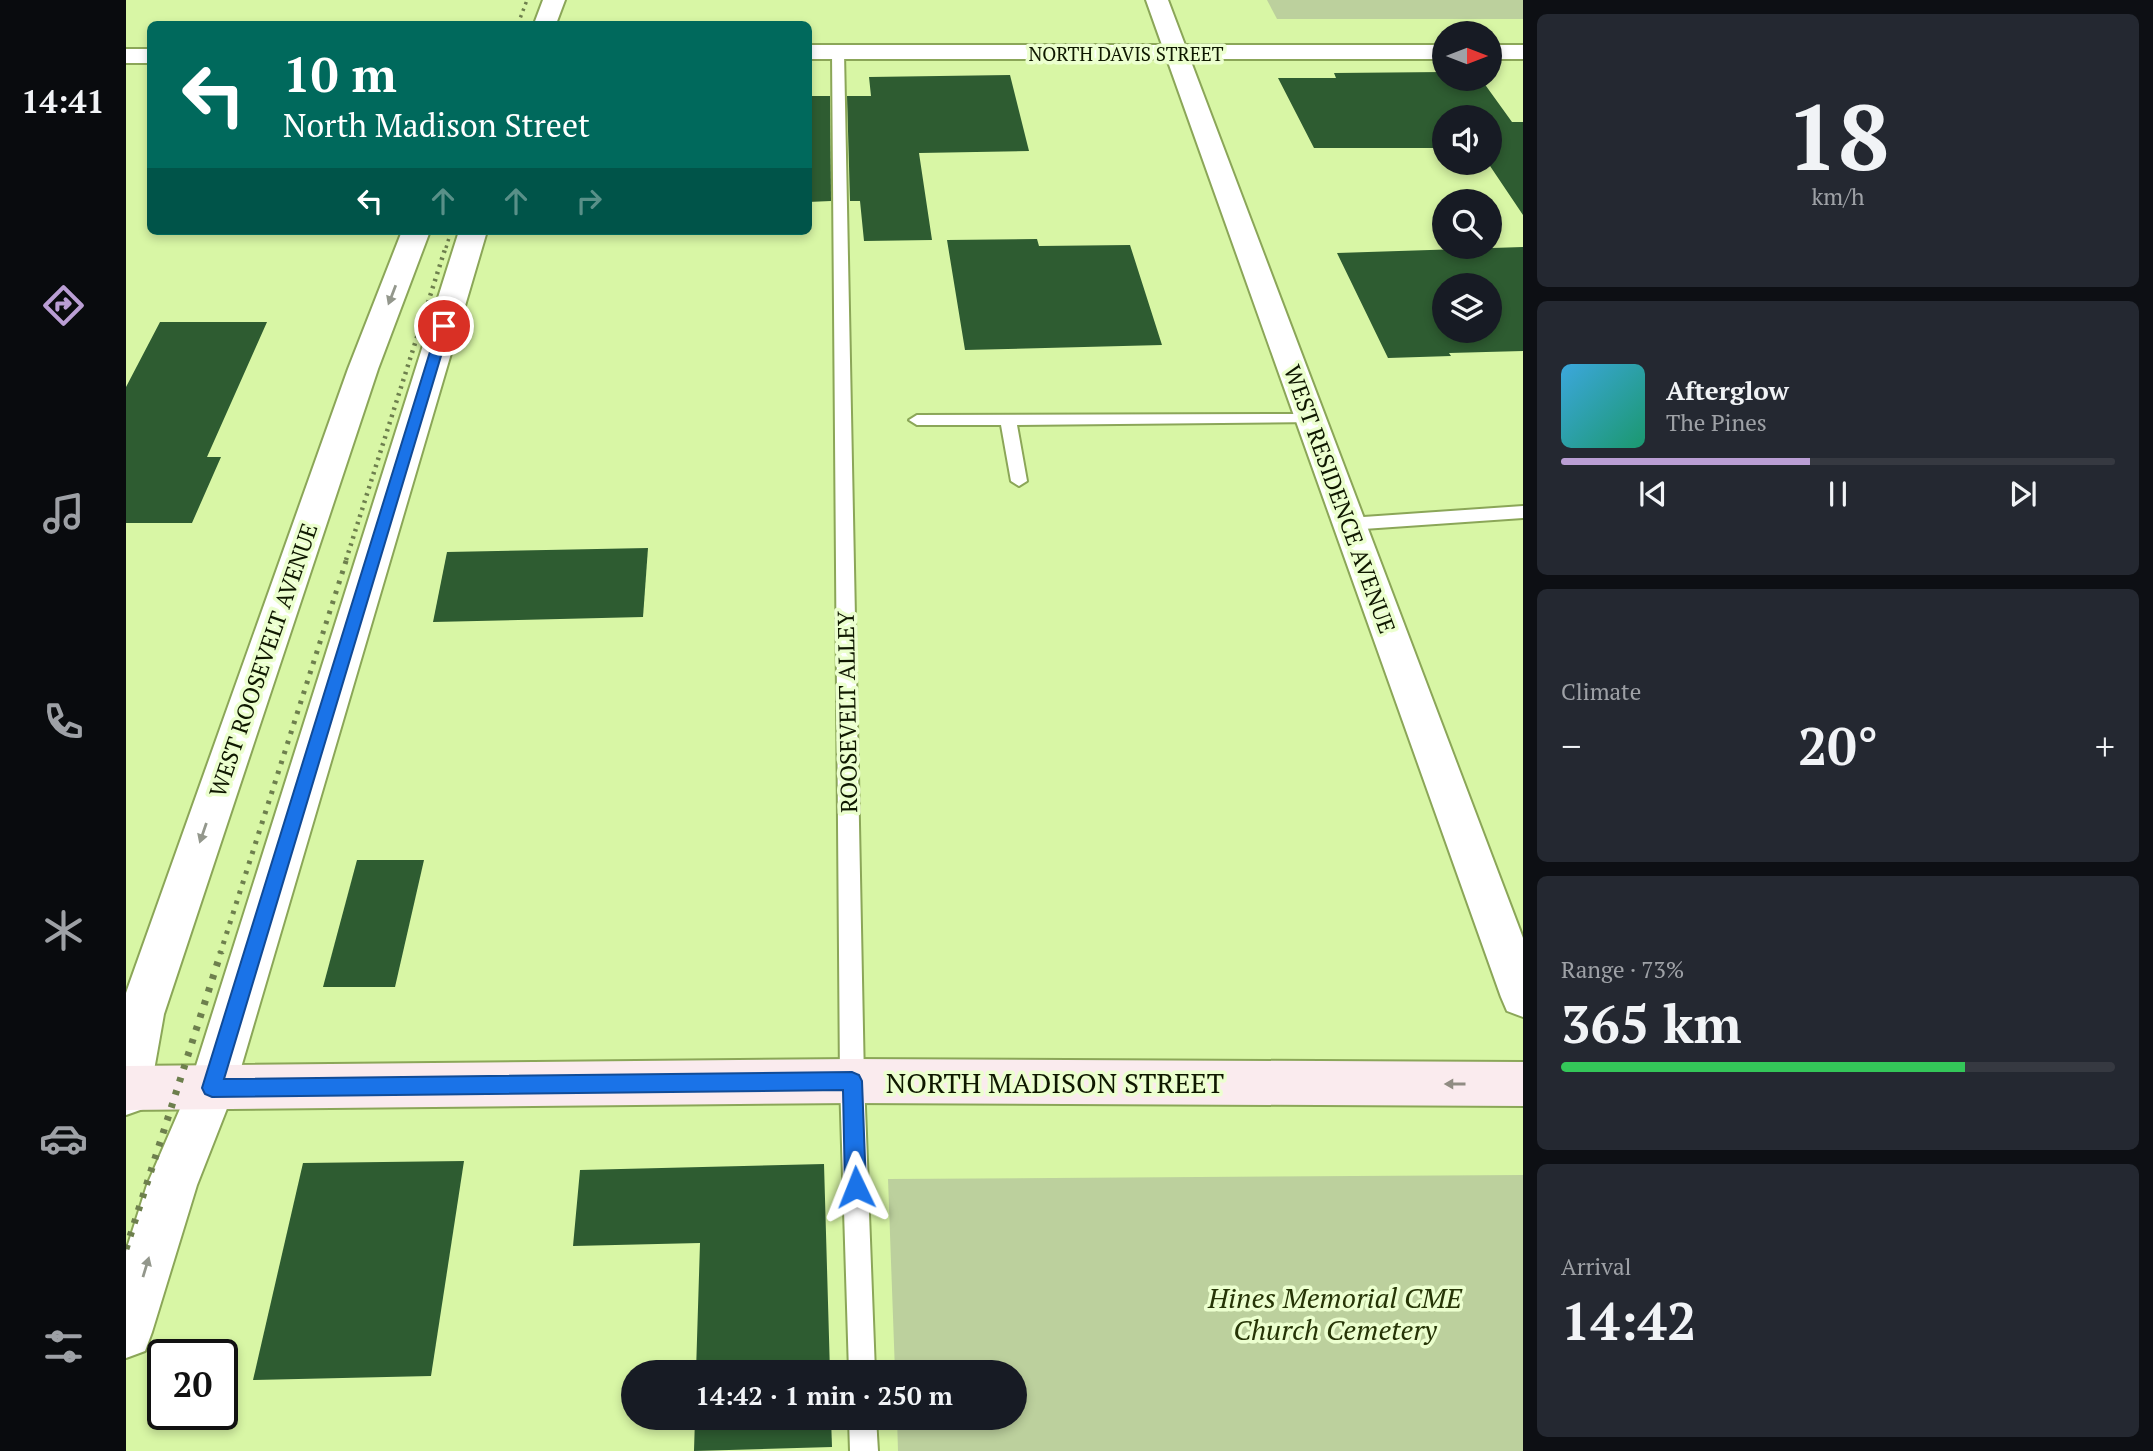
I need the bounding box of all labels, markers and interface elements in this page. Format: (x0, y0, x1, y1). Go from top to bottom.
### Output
north arrow (1432, 21, 1502, 91)
map controls (1432, 21, 1502, 343)
text: 10 m (283, 41, 397, 106)
street label: NORTH DAVIS STREET (1028, 41, 1224, 66)
icon: left (168, 49, 259, 140)
text: 18 (1787, 75, 1889, 196)
text: 14:41 (21, 80, 105, 122)
text: North Madison Street (283, 104, 590, 146)
button: sound (1432, 105, 1502, 175)
text: km/h (1811, 181, 1865, 212)
icon: left (351, 182, 389, 220)
icon: ahead (424, 182, 462, 220)
icon: ahead (497, 182, 535, 220)
icon: right (570, 182, 608, 220)
button: search (1432, 189, 1502, 259)
button: layers (1432, 273, 1502, 343)
icon: directions (39, 281, 88, 330)
one-way arrow (386, 284, 397, 305)
pin (414, 296, 474, 356)
icon: arrive (425, 307, 463, 345)
street label: WEST RESIDENCE AVENUE (1277, 361, 1403, 637)
text: Afterglow (1666, 373, 1789, 407)
text: The Pines (1666, 407, 1767, 438)
icon: previous (1634, 475, 1672, 513)
icon: pause (1819, 475, 1857, 513)
icon: next (2004, 475, 2042, 513)
icon: music (39, 489, 88, 538)
street label: WEST ROOSEVELT AVENUE (201, 519, 325, 801)
street label: ROOSEVELT ALLEY (830, 611, 864, 813)
text: Climate (1561, 676, 1641, 707)
icon: phone (39, 697, 88, 746)
text: 20° (1798, 711, 1878, 780)
text: − (1561, 721, 1581, 771)
text: + (2095, 721, 2115, 771)
one-way arrow (197, 823, 208, 844)
icon: climate (39, 906, 88, 955)
text: Range · 73% (1561, 954, 1684, 985)
text: 365 km (1561, 989, 1742, 1058)
street label: NORTH MADISON STREET (886, 1064, 1224, 1101)
one-way arrow (1444, 1078, 1466, 1090)
icon: car (39, 1114, 88, 1163)
position arrow (819, 1150, 893, 1224)
text: Arrival (1561, 1251, 1632, 1282)
one-way arrow (142, 1256, 152, 1277)
park label: Hines Memorial CME Church Cemetery (1207, 1279, 1463, 1348)
text: 14:42 (1561, 1286, 1696, 1355)
icon: filters (39, 1322, 88, 1371)
speed limit sign: 20 (147, 1339, 238, 1430)
text: 14:42 · 1 min · 250 m (695, 1378, 953, 1412)

